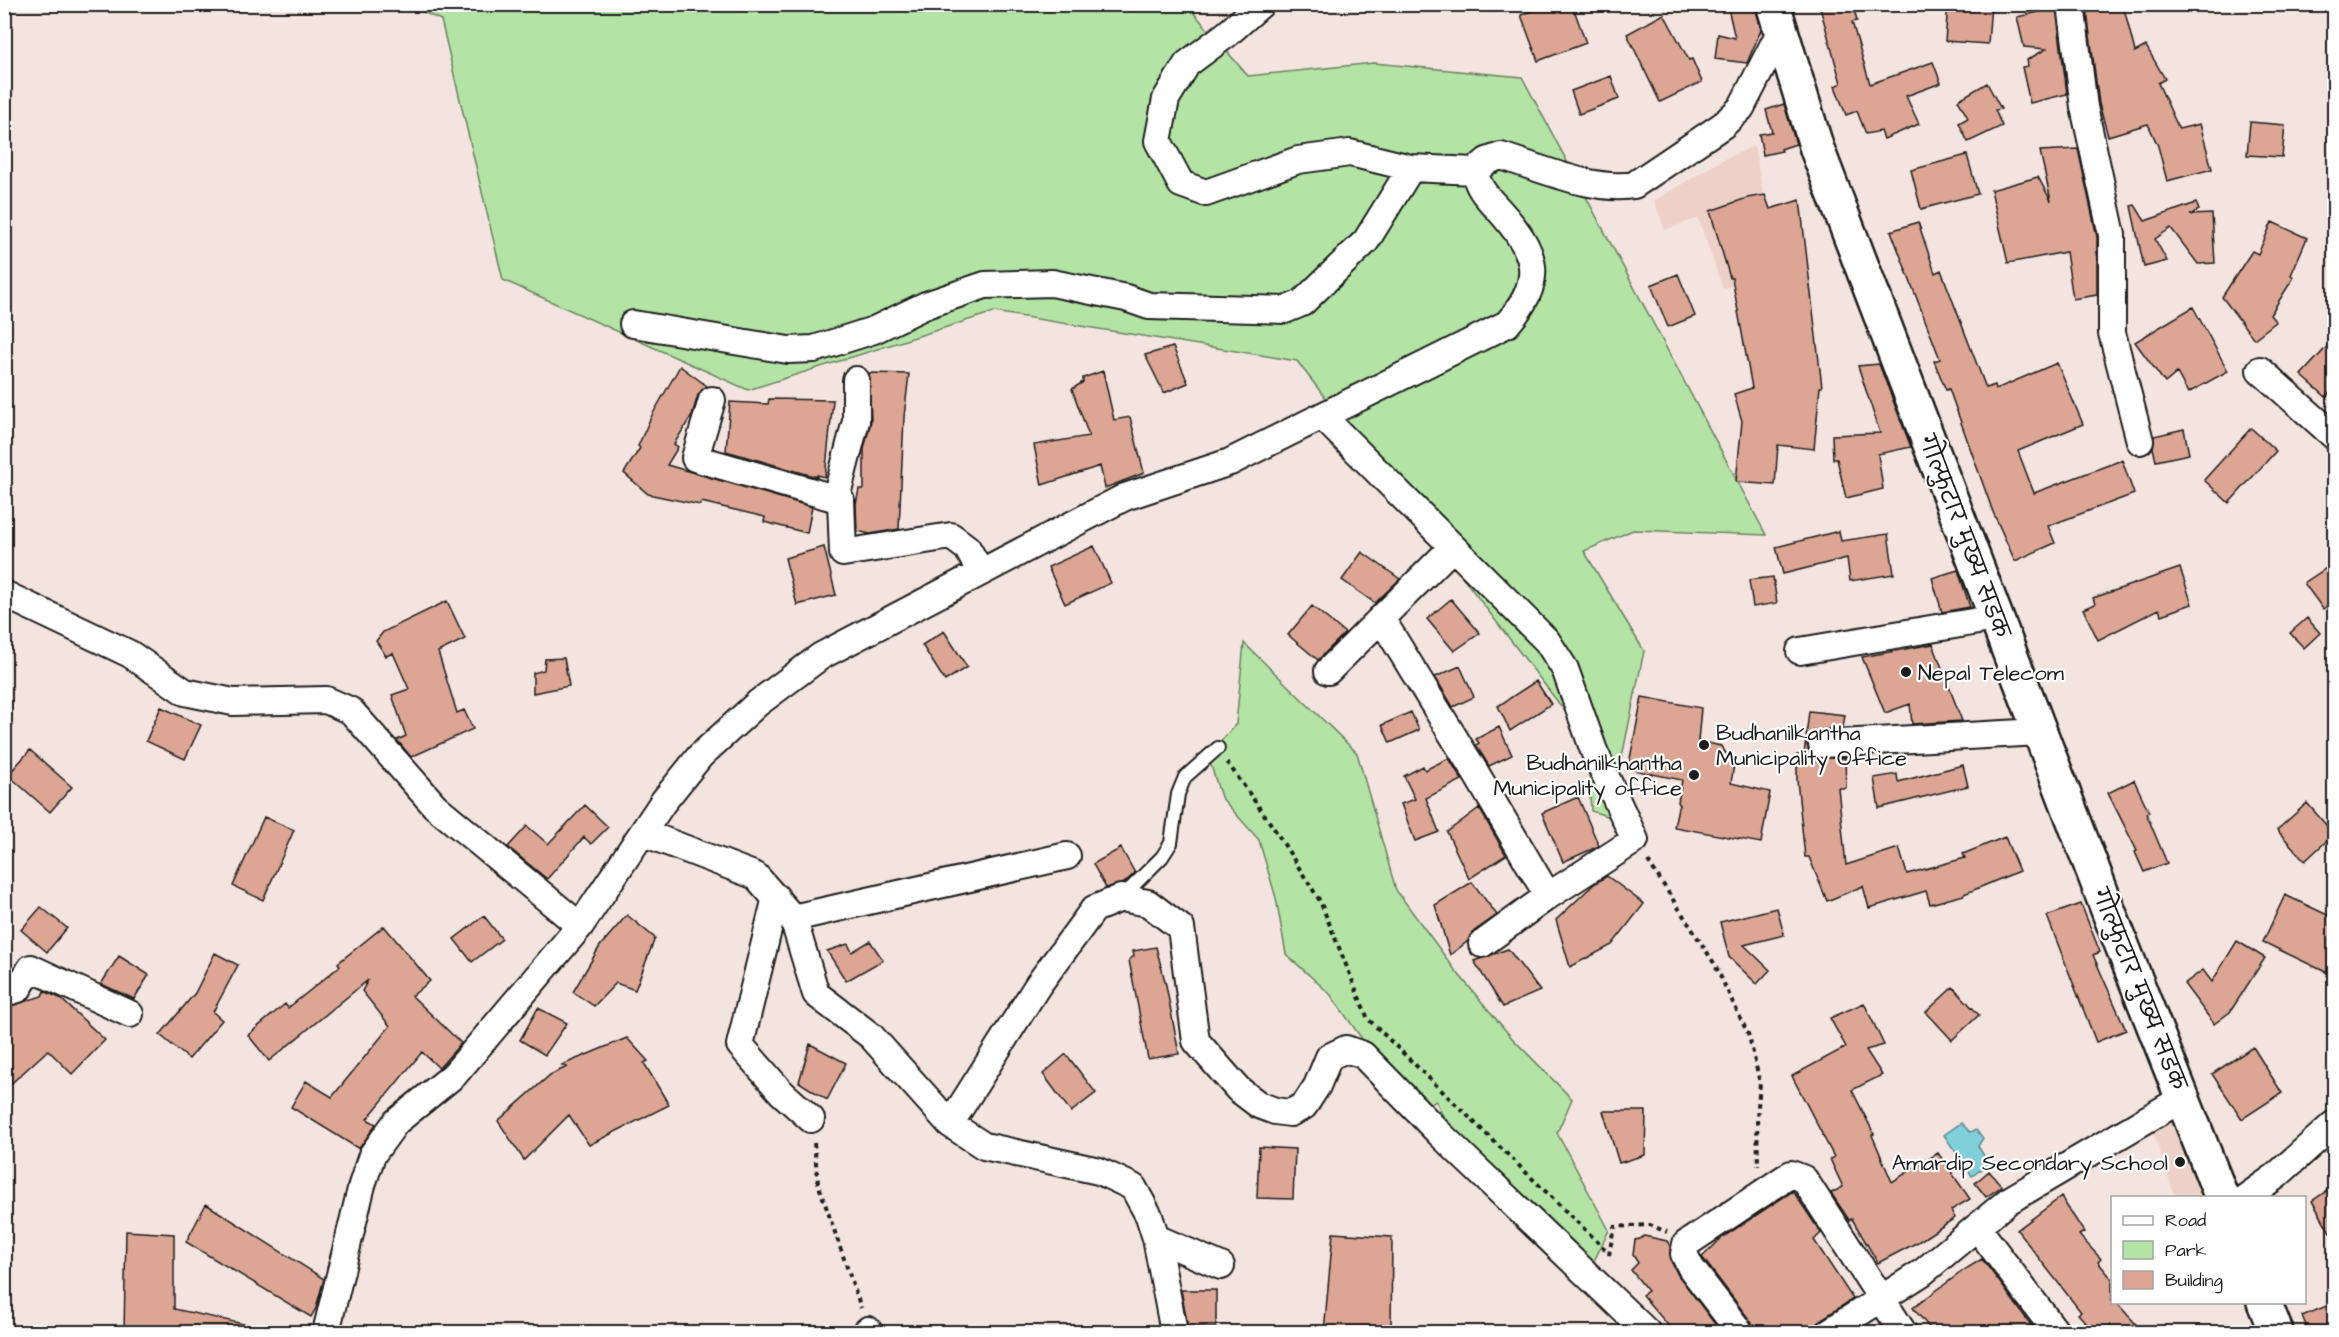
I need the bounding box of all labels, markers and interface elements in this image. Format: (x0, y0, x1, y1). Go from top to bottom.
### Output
street label: गोल्फुटार मुख्य सडक (1910, 429, 2020, 644)
place label: Nepal Telecom (1918, 658, 2064, 689)
marker: Nepal Telecom (1899, 665, 1913, 679)
place label: Budhanilkantha Municipality Office (1716, 718, 1907, 775)
marker: Budhanilkantha Municipality Office (1697, 738, 1711, 752)
place label: Budhanilkhantha Municipality office (1493, 748, 1682, 805)
marker: Budhanilkhantha Municipality office (1687, 768, 1701, 782)
street label: गोल्फुटार मुख्य सडक (2084, 882, 2197, 1097)
place label: Amardip Secondary School (1892, 1148, 2168, 1180)
marker: Amardip Secondary School (2173, 1155, 2187, 1169)
legend (2111, 1196, 2306, 1304)
text: Road (2165, 1208, 2206, 1233)
text: Park (2165, 1238, 2207, 1263)
text: Building (2165, 1268, 2223, 1294)

